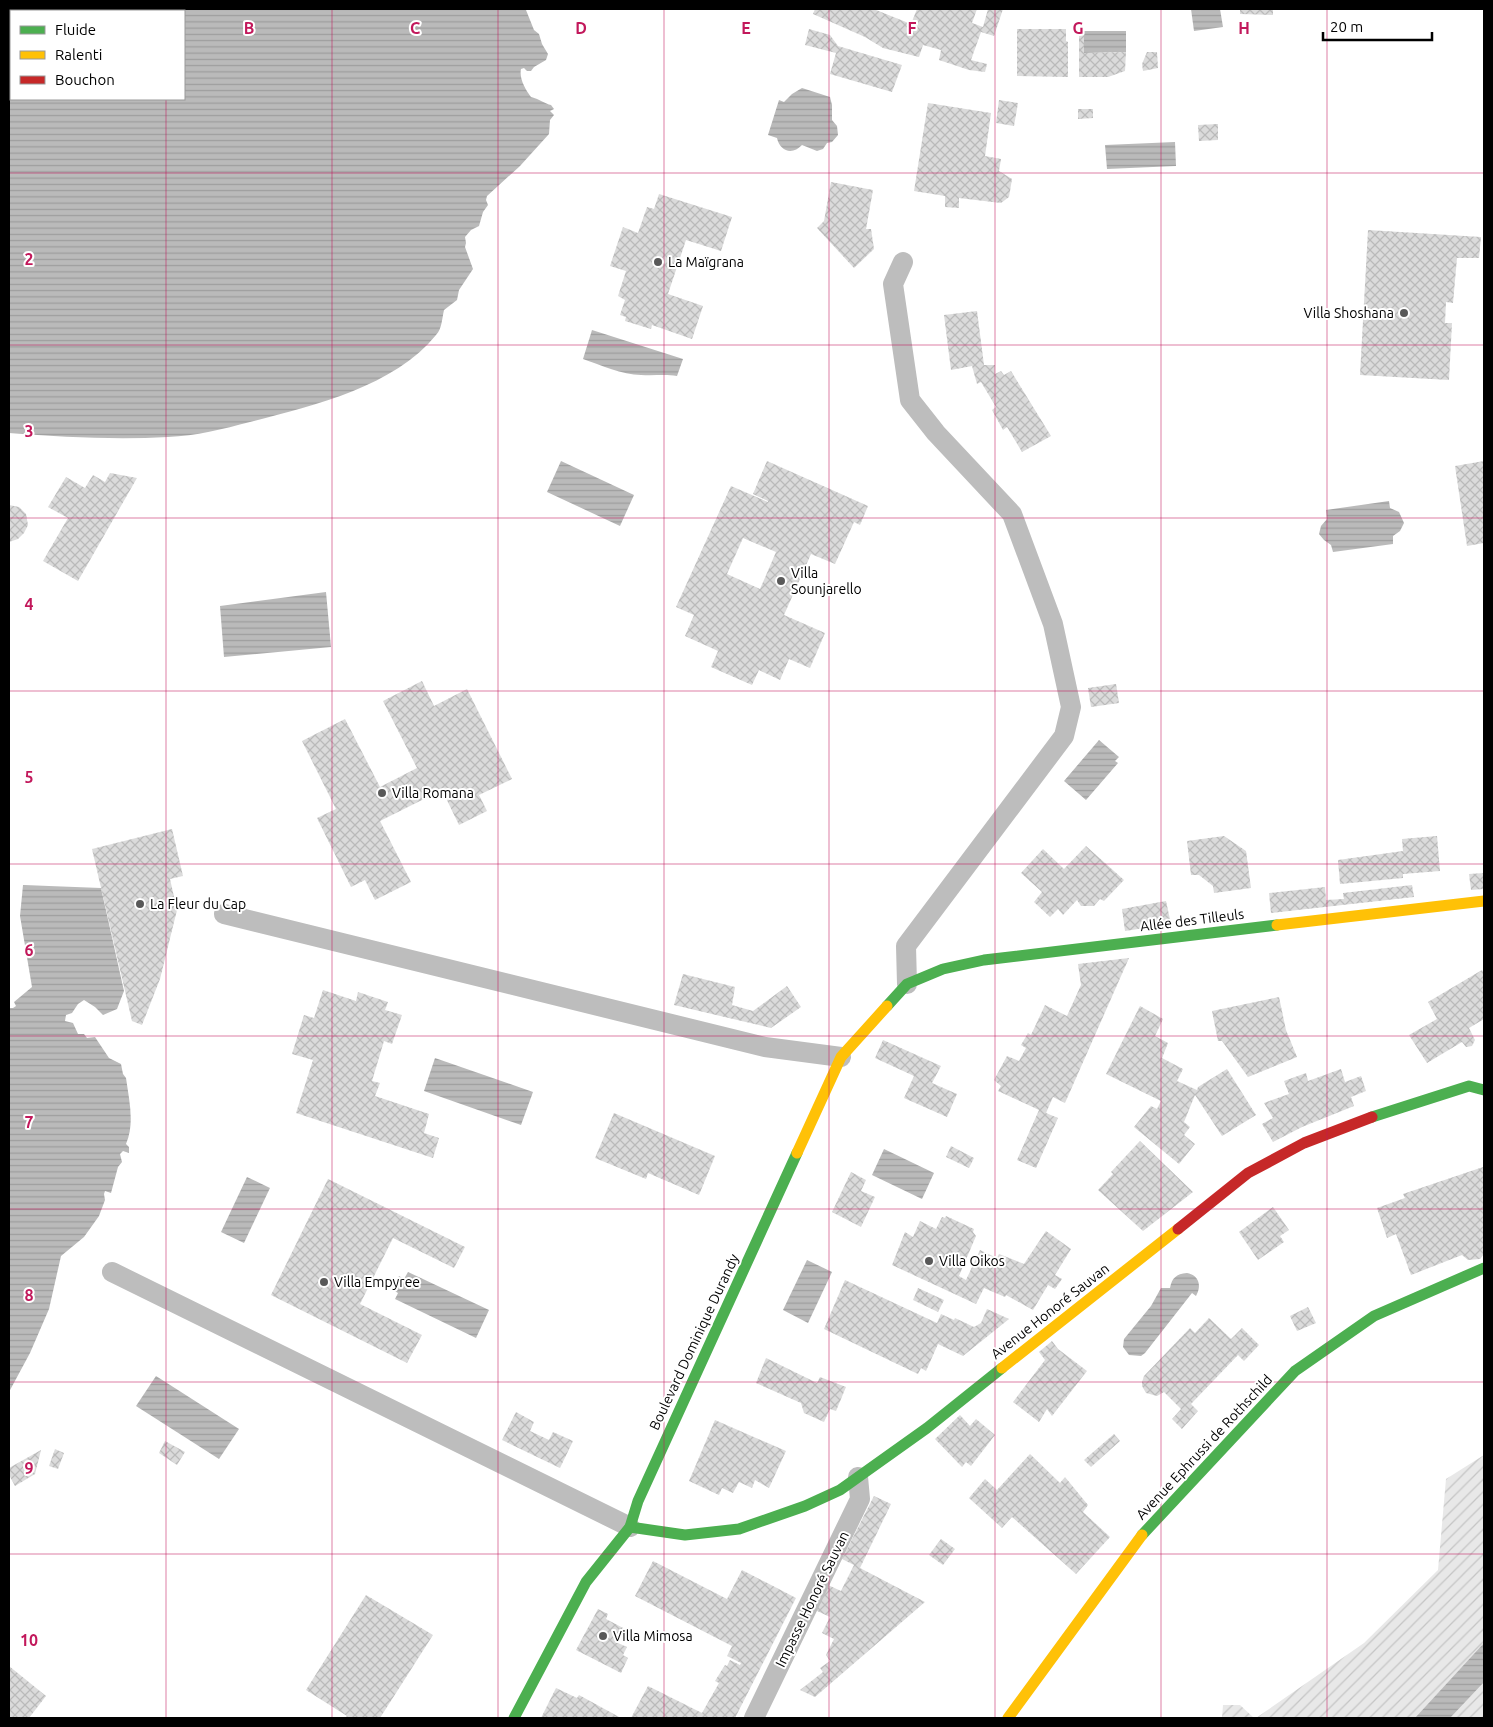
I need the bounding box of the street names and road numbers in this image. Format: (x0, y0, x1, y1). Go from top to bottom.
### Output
street label: Allée des Tilleuls (1139, 906, 1245, 934)
street label: Boulevard Dominique Durandy (646, 1251, 742, 1433)
street label: Avenue Honoré Sauvan (988, 1260, 1112, 1362)
street label: Avenue Ephrussi de Rothschild (1133, 1371, 1275, 1523)
street label: Impasse Honoré Sauvan (772, 1529, 852, 1669)

